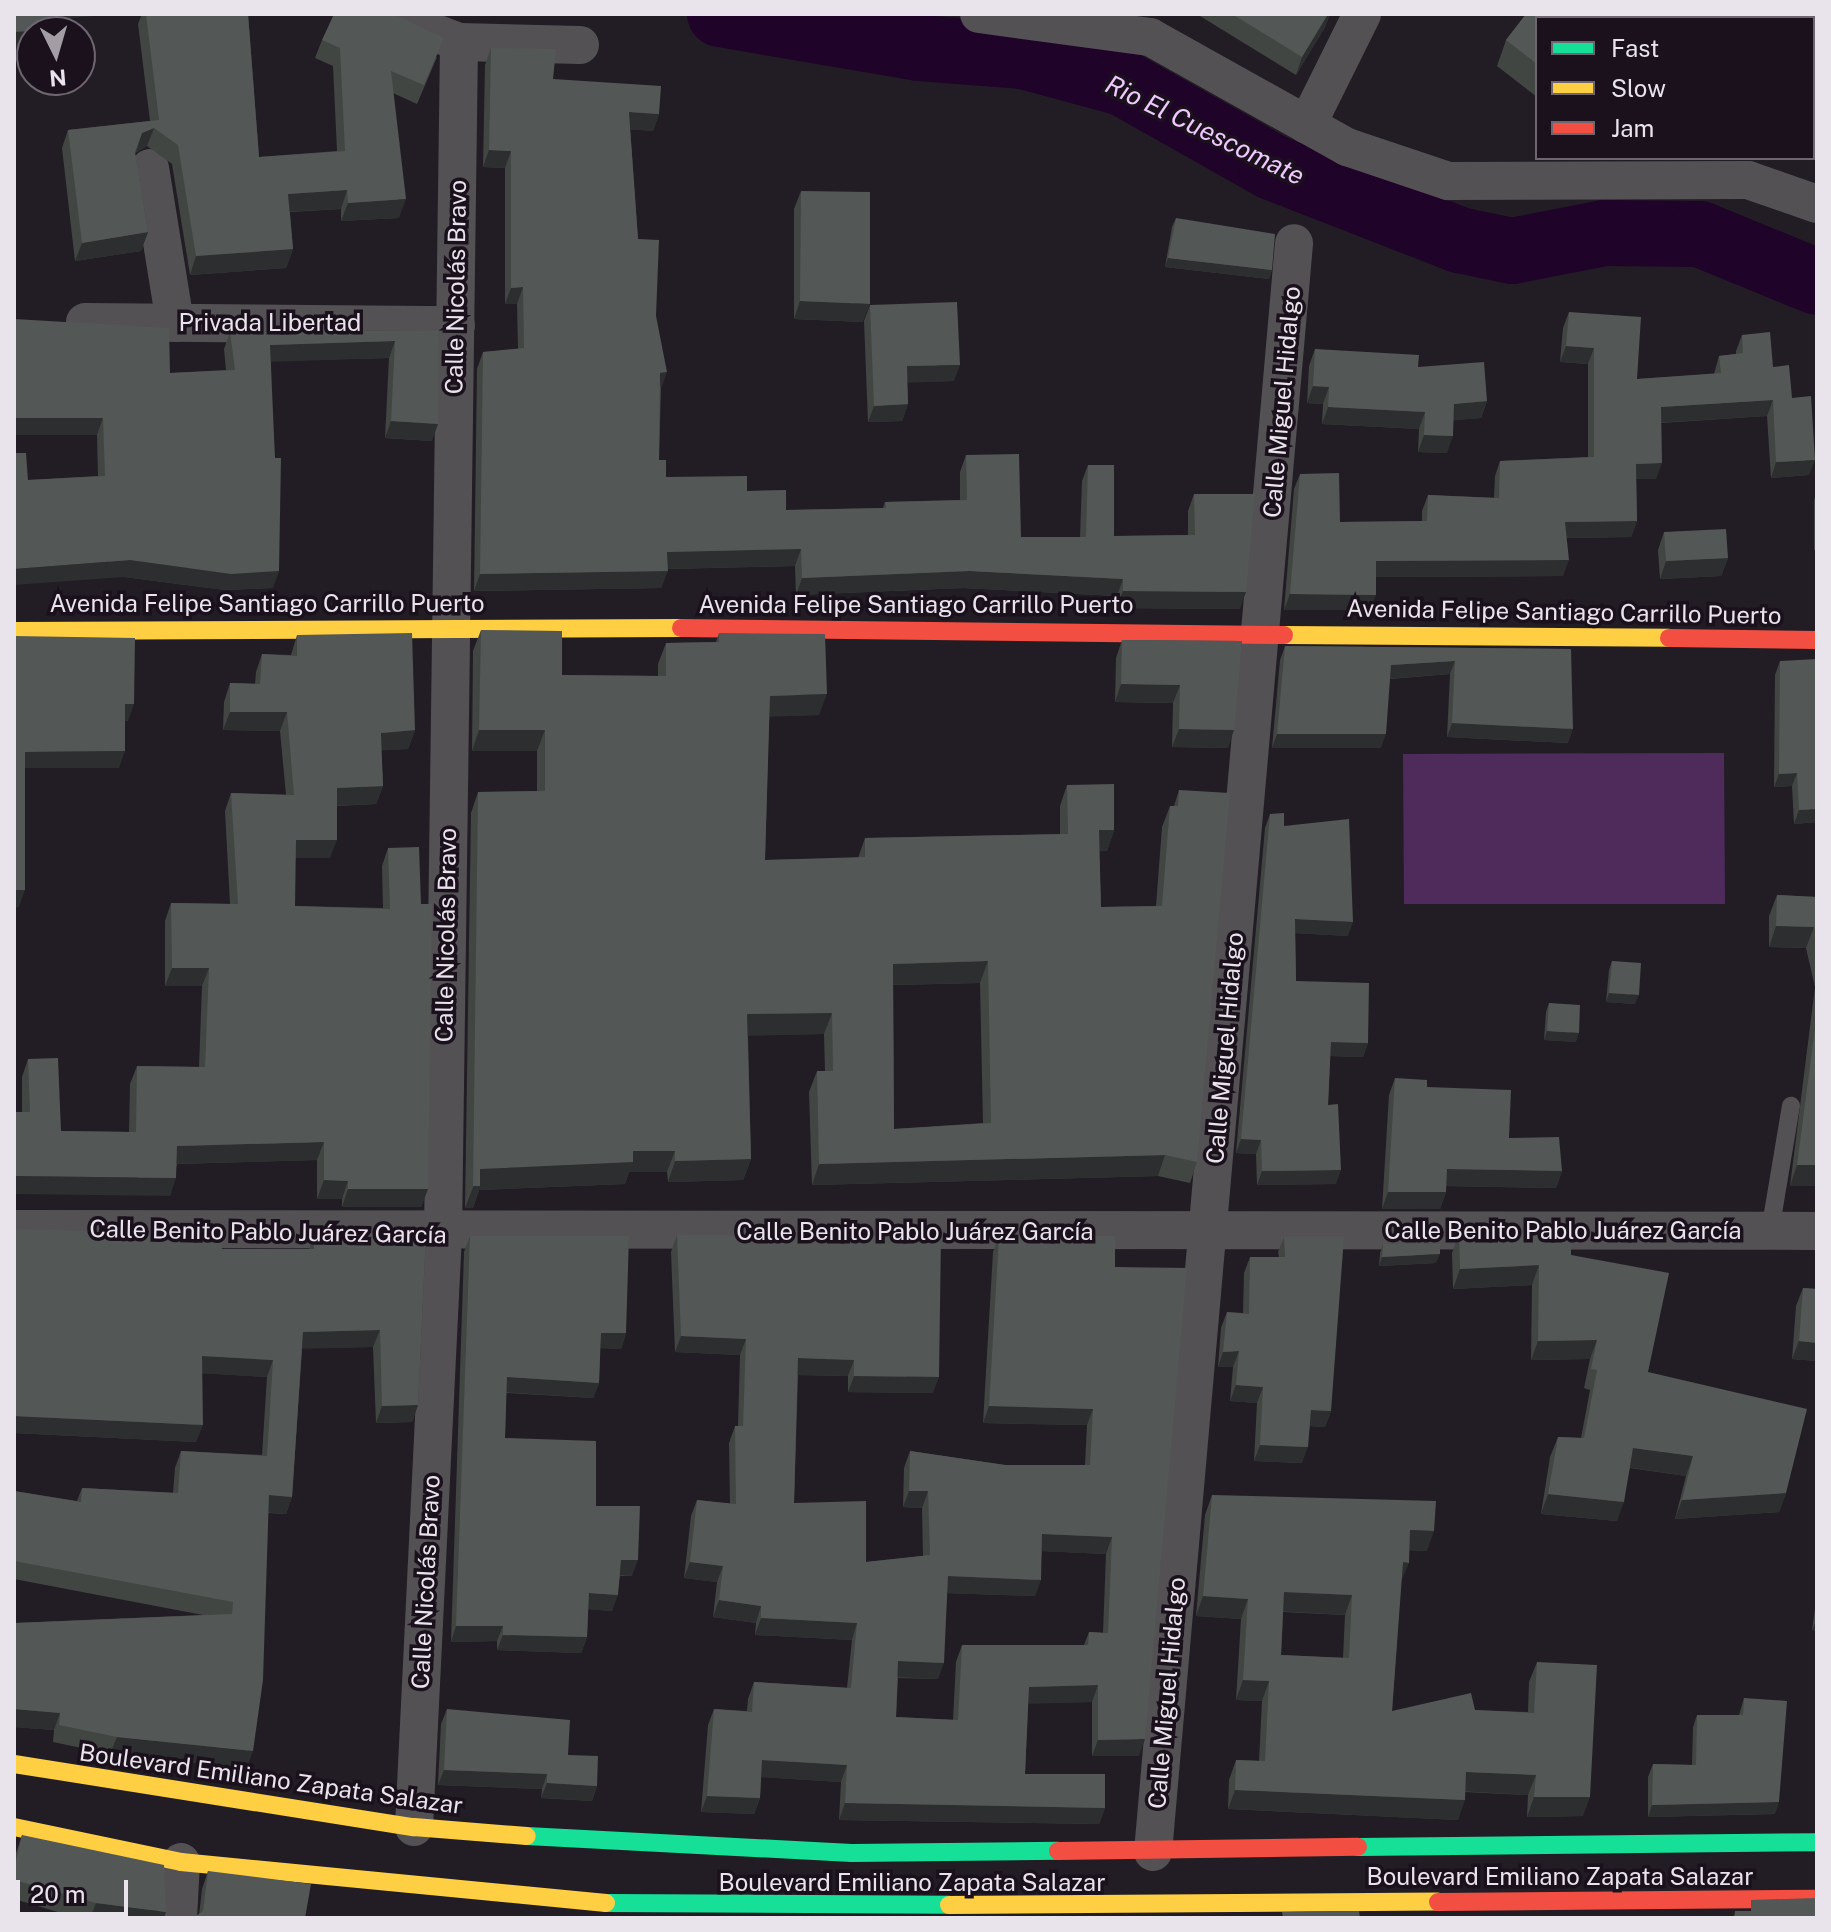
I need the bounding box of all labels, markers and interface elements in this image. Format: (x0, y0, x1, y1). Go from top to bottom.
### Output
north arrow (16, 16, 96, 96)
legend (1535, 16, 1815, 160)
text: Fast (1611, 34, 1659, 62)
text: N (48, 64, 68, 92)
water label: Rio El Cuescomate (1100, 68, 1310, 192)
text: Slow (1611, 74, 1666, 102)
text: Jam (1611, 114, 1654, 142)
street label: Calle Nicolás Bravo (440, 179, 472, 395)
street label: Calle Miguel Hidalgo (1258, 285, 1306, 519)
street label: Privada Libertad (179, 309, 361, 337)
street label: Avenida Felipe Santiago Carrillo Puerto (49, 590, 485, 618)
street label: Avenida Felipe Santiago Carrillo Puerto (698, 591, 1134, 619)
street label: Avenida Felipe Santiago Carrillo Puerto (1346, 594, 1782, 630)
street label: Calle Nicolás Bravo (430, 827, 462, 1043)
street label: Calle Miguel Hidalgo (1201, 931, 1249, 1165)
street label: Calle Benito Pablo Juárez García (89, 1214, 447, 1250)
street label: Calle Benito Pablo Juárez García (1384, 1217, 1742, 1245)
street label: Calle Benito Pablo Juárez García (736, 1218, 1094, 1246)
street label: Calle Nicolás Bravo (406, 1474, 446, 1690)
street label: Calle Miguel Hidalgo (1143, 1576, 1191, 1810)
street label: Boulevard Emiliano Zapata Salazar (77, 1738, 465, 1820)
street label: Boulevard Emiliano Zapata Salazar (1366, 1863, 1754, 1891)
scale bar (20, 1864, 132, 1914)
street label: Boulevard Emiliano Zapata Salazar (718, 1869, 1106, 1897)
text: 20 m (30, 1880, 86, 1908)

